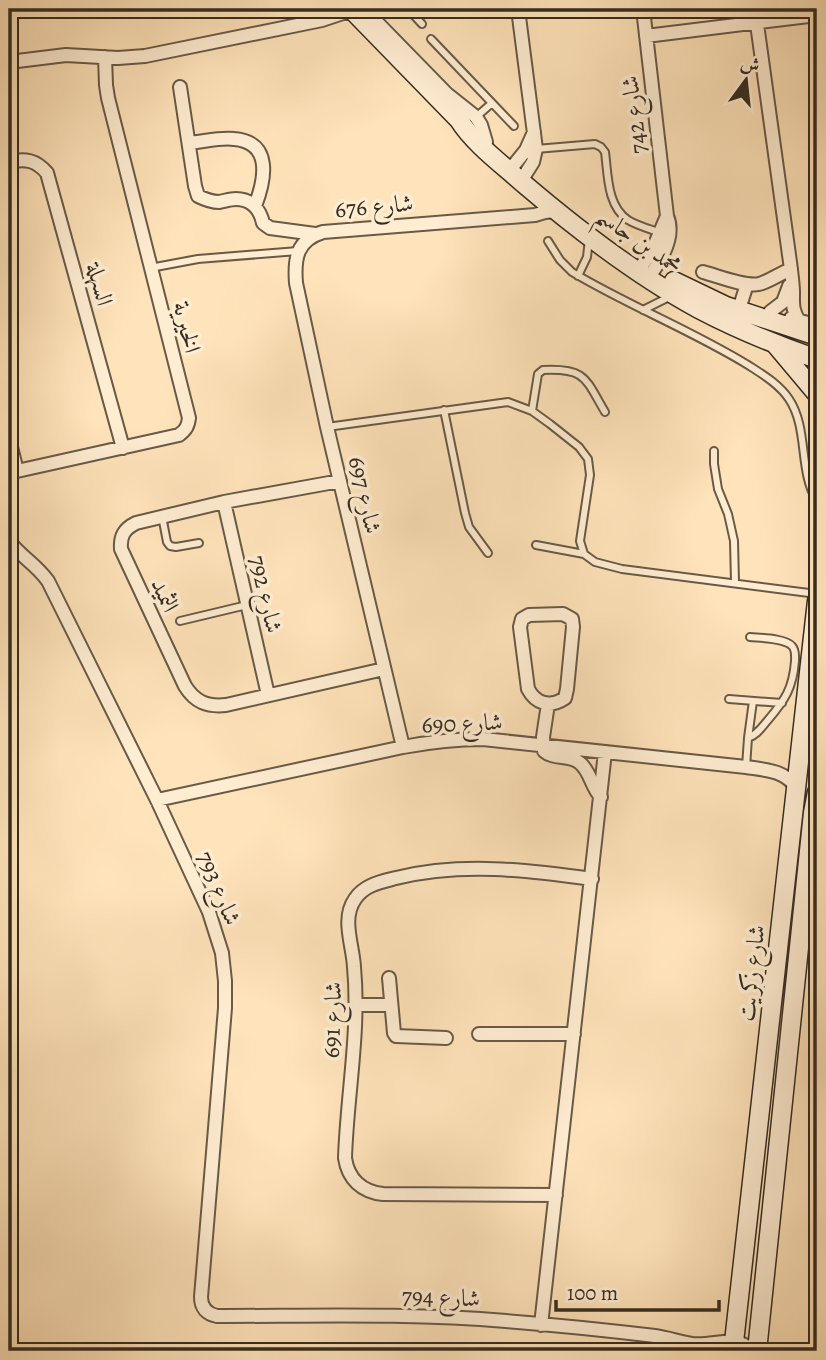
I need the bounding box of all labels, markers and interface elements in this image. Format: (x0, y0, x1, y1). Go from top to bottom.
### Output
north arrow (710, 46, 780, 116)
text: ش (738, 50, 763, 80)
street label: شارع 742 (613, 73, 659, 156)
street label: شارع 676 (333, 187, 415, 229)
street label: محمد بن جاسم (585, 199, 688, 288)
street label: السهلة (79, 258, 121, 309)
street label: الخيرية (165, 298, 209, 356)
street label: شارع 697 (337, 453, 389, 538)
street label: شارع 792 (238, 552, 290, 637)
street label: الثميد (143, 573, 187, 617)
street label: شارع 690 (421, 706, 503, 744)
street label: شارع 793 (185, 846, 249, 931)
street label: شارع زكريت (729, 923, 777, 1023)
street label: شارع 691 (315, 981, 353, 1059)
scale bar (556, 1269, 719, 1313)
text: 100 m (567, 1279, 618, 1307)
street label: شارع 794 (401, 1280, 481, 1318)

